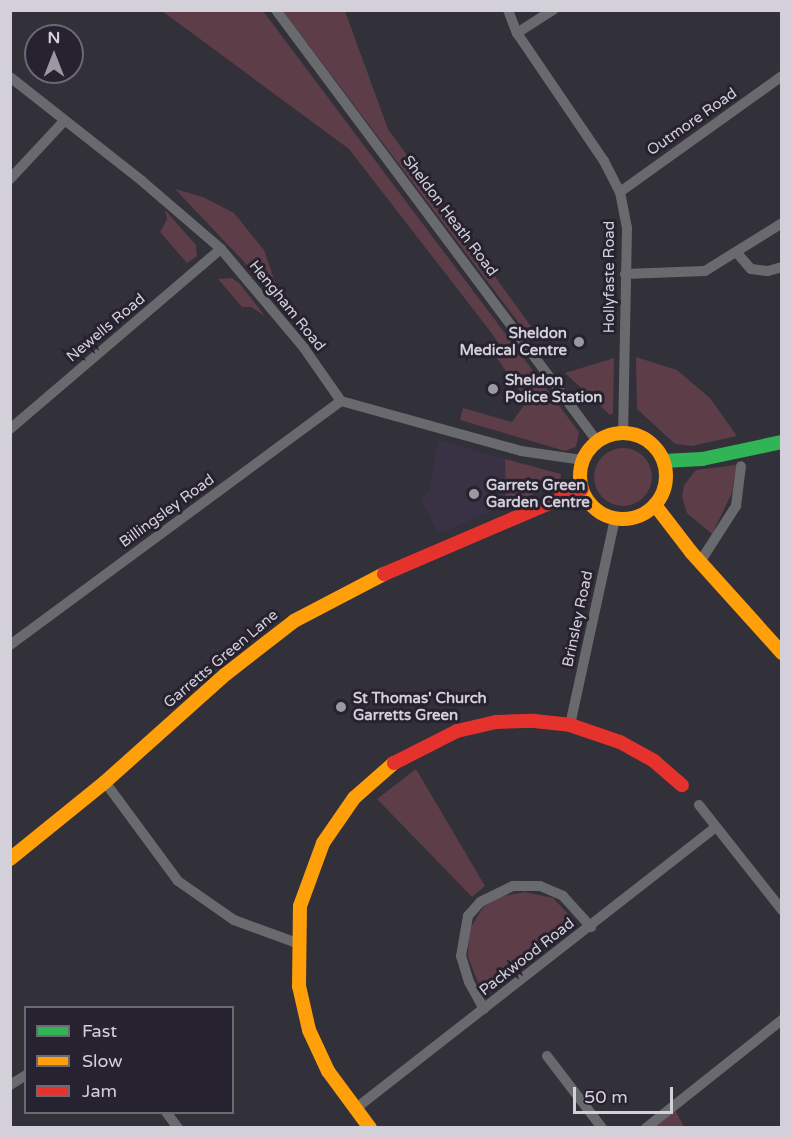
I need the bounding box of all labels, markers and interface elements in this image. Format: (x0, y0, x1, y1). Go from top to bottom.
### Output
north arrow (24, 24, 84, 84)
text: N (48, 28, 60, 48)
street label: Outmore Road (644, 84, 740, 160)
street label: Sheldon Heath Road (399, 152, 501, 280)
street label: Hollyfaste Road (601, 221, 619, 333)
street label: Hengham Road (245, 257, 329, 355)
street label: Newells Road (63, 290, 149, 366)
place label: Sheldon Medical Centre (460, 324, 567, 359)
marker: Sheldon Medical Centre (572, 335, 586, 349)
place label: Sheldon Police Station (505, 371, 602, 406)
marker: Sheldon Police Station (486, 382, 500, 396)
street label: Billingsley Road (116, 471, 218, 551)
place label: Garrets Green Garden Centre (486, 476, 590, 511)
marker: Garrets Green Garden Centre (467, 487, 481, 501)
street label: Brinsley Road (559, 569, 597, 669)
street label: Garretts Green Lane (160, 606, 282, 712)
place label: St Thomas' Church Garretts Green (353, 689, 487, 724)
marker: St Thomas' Church Garretts Green (334, 700, 348, 714)
street label: Packwood Road (476, 914, 578, 1000)
legend (24, 1006, 234, 1114)
text: Fast (82, 1020, 117, 1042)
text: Slow (82, 1050, 123, 1072)
scale bar (576, 1075, 676, 1113)
text: Jam (82, 1080, 117, 1102)
text: 50 m (584, 1086, 628, 1108)

